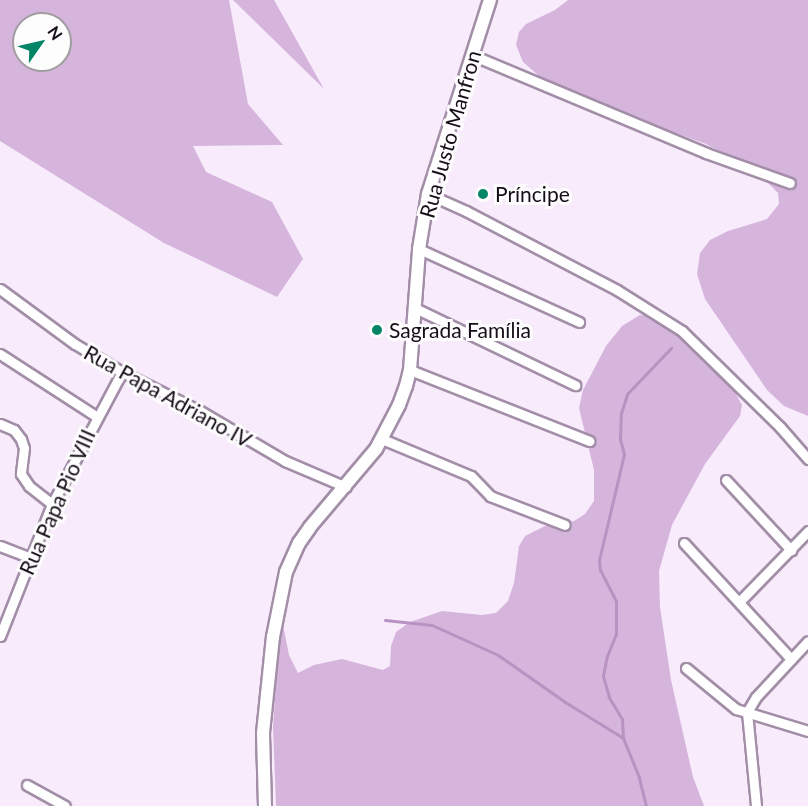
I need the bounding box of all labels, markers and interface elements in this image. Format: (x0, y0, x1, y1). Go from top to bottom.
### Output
north arrow (12, 12, 72, 72)
text: N (44, 22, 67, 43)
street label: Rua Justo Manfron (414, 47, 486, 221)
place label: Príncipe (495, 181, 570, 207)
marker: Príncipe (476, 187, 490, 201)
place label: Sagrada Família (389, 317, 531, 343)
marker: Sagrada Família (370, 323, 384, 337)
street label: Rua Papa Adriano IV (79, 339, 257, 453)
street label: Rua Papa Pio VIII (14, 425, 100, 579)

